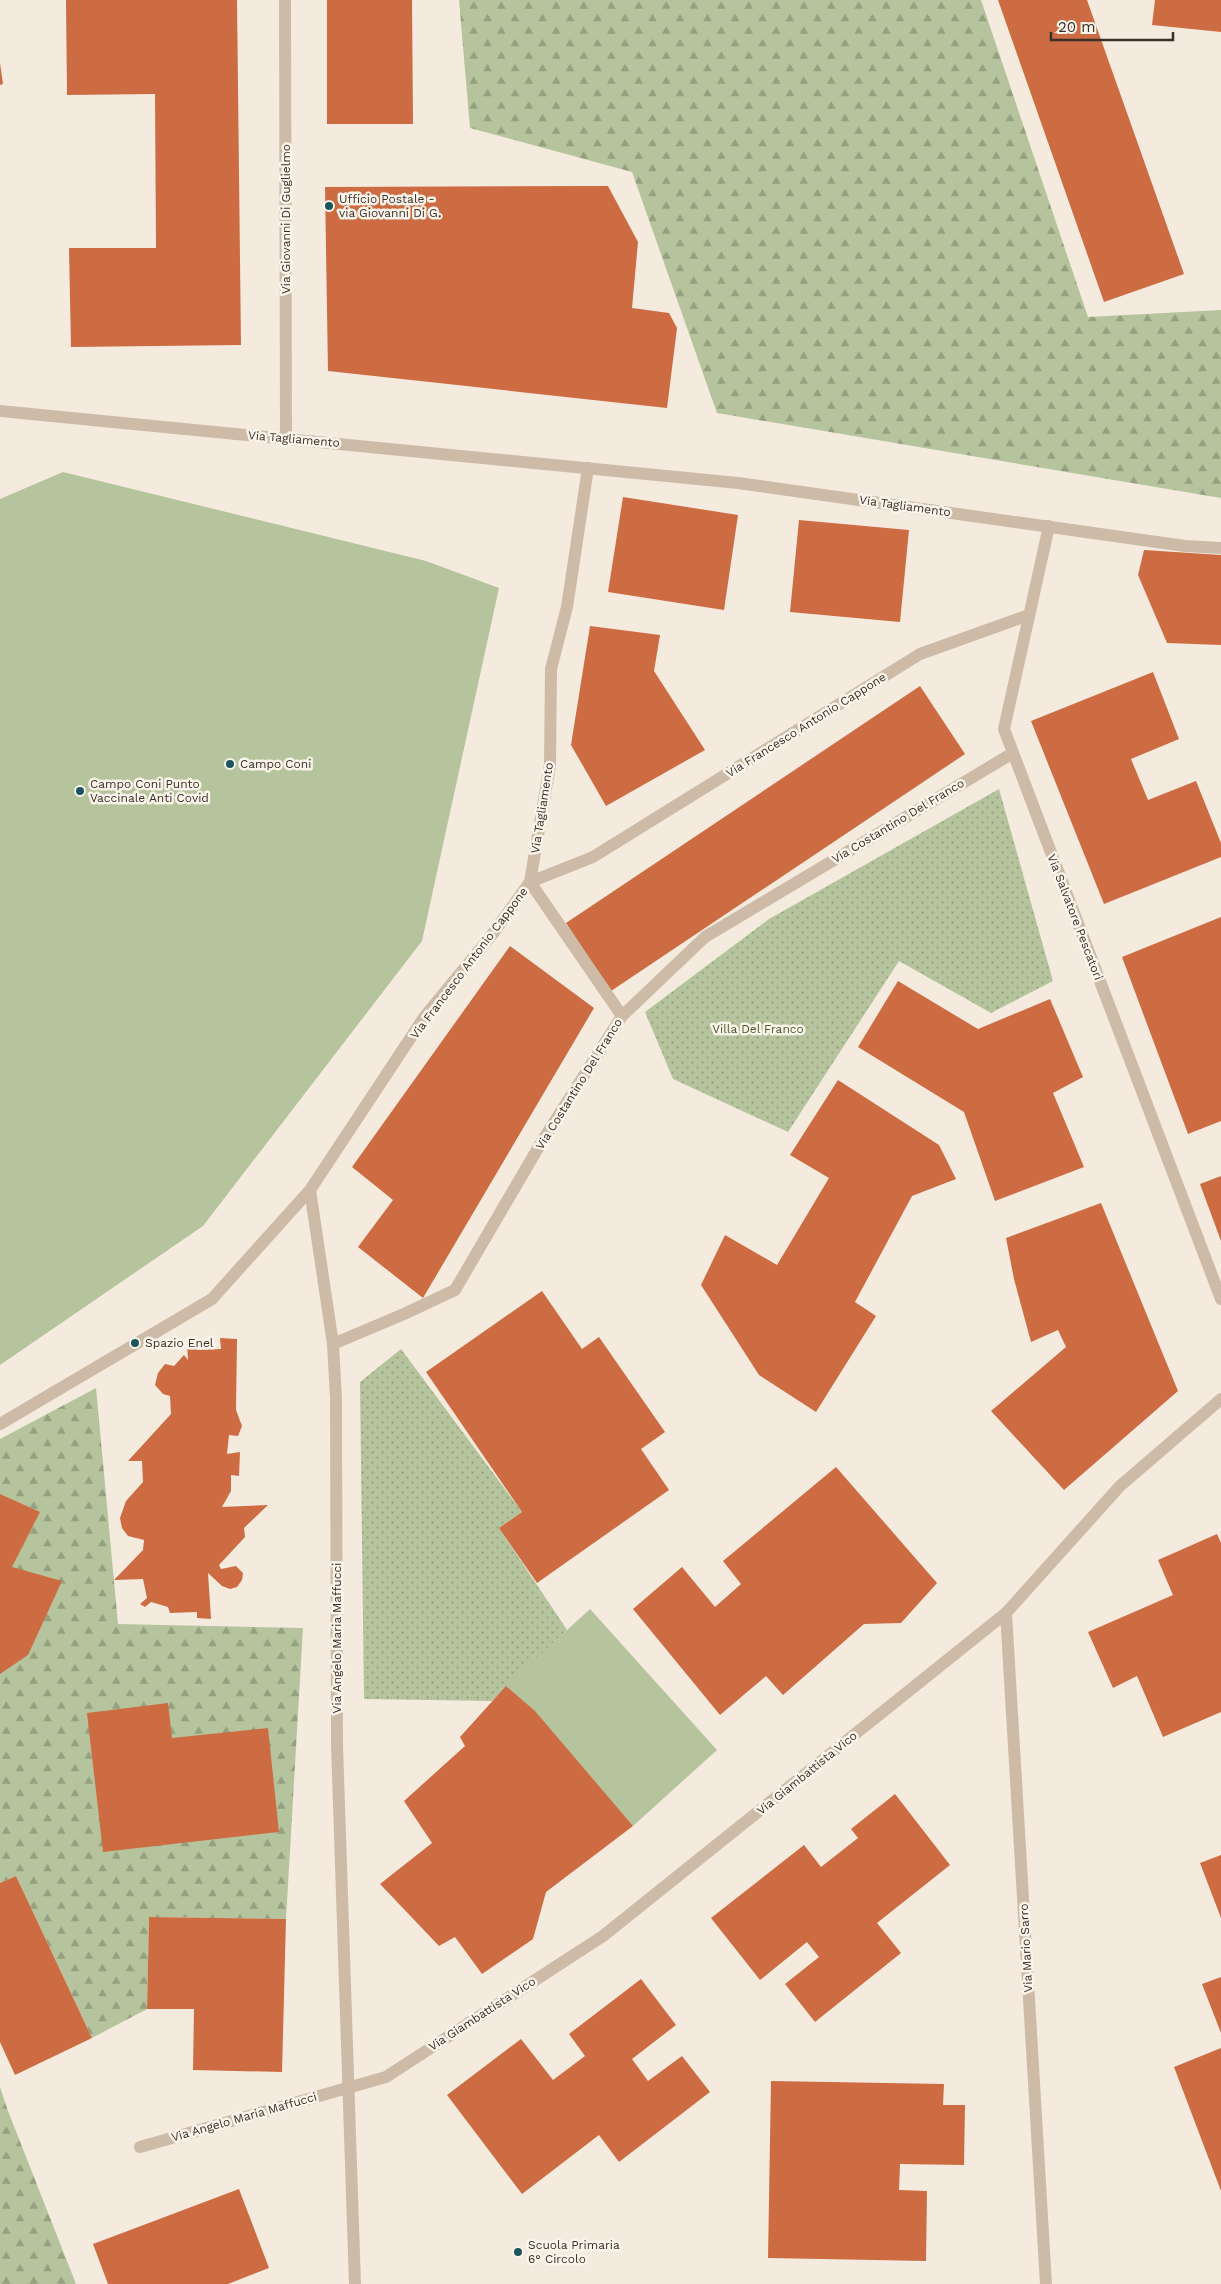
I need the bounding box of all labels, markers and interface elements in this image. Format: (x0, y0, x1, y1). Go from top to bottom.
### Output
scale bar (1051, 10, 1174, 42)
text: 20 m (1058, 18, 1096, 36)
street label: Via Giovanni Di Guglielmo (279, 144, 293, 294)
place label: Ufficio Postale - via Giovanni Di G. (339, 192, 441, 220)
marker: Ufficio Postale - via Giovanni Di G. (323, 200, 335, 212)
street label: Via Tagliamento (248, 428, 340, 450)
street label: Via Tagliamento (858, 493, 952, 519)
street label: Via Francesco Antonio Cappone (723, 670, 889, 780)
place label: Campo Coni (240, 757, 311, 771)
marker: Campo Coni (224, 758, 236, 770)
street label: Via Tagliamento (528, 761, 556, 855)
street label: Via Costantino Del Franco (829, 776, 967, 866)
place label: Campo Coni Punto Vaccinale Anti Covid (90, 777, 209, 805)
marker: Campo Coni Punto Vaccinale Anti Covid (74, 785, 86, 797)
street label: Via Salvatore Pescatori (1044, 852, 1106, 982)
street label: Via Francesco Antonio Cappone (407, 885, 531, 1041)
street label: Via Costantino Del Franco (533, 1016, 625, 1152)
park label: Villa Del Franco (712, 1022, 804, 1036)
place label: Spazio Enel (145, 1336, 214, 1350)
marker: Spazio Enel (129, 1337, 141, 1349)
street label: Via Angelo Maria Maffucci (330, 1563, 344, 1713)
street label: Via Giambattista Vico (754, 1728, 860, 1818)
street label: Via Mario Sarro (1017, 1903, 1035, 1993)
street label: Via Giambattista Vico (426, 1974, 538, 2054)
street label: Via Angelo Maria Maffucci (170, 2089, 318, 2145)
place label: Scuola Primaria 6° Circolo (528, 2238, 620, 2266)
marker: Scuola Primaria 6° Circolo (512, 2246, 524, 2258)

